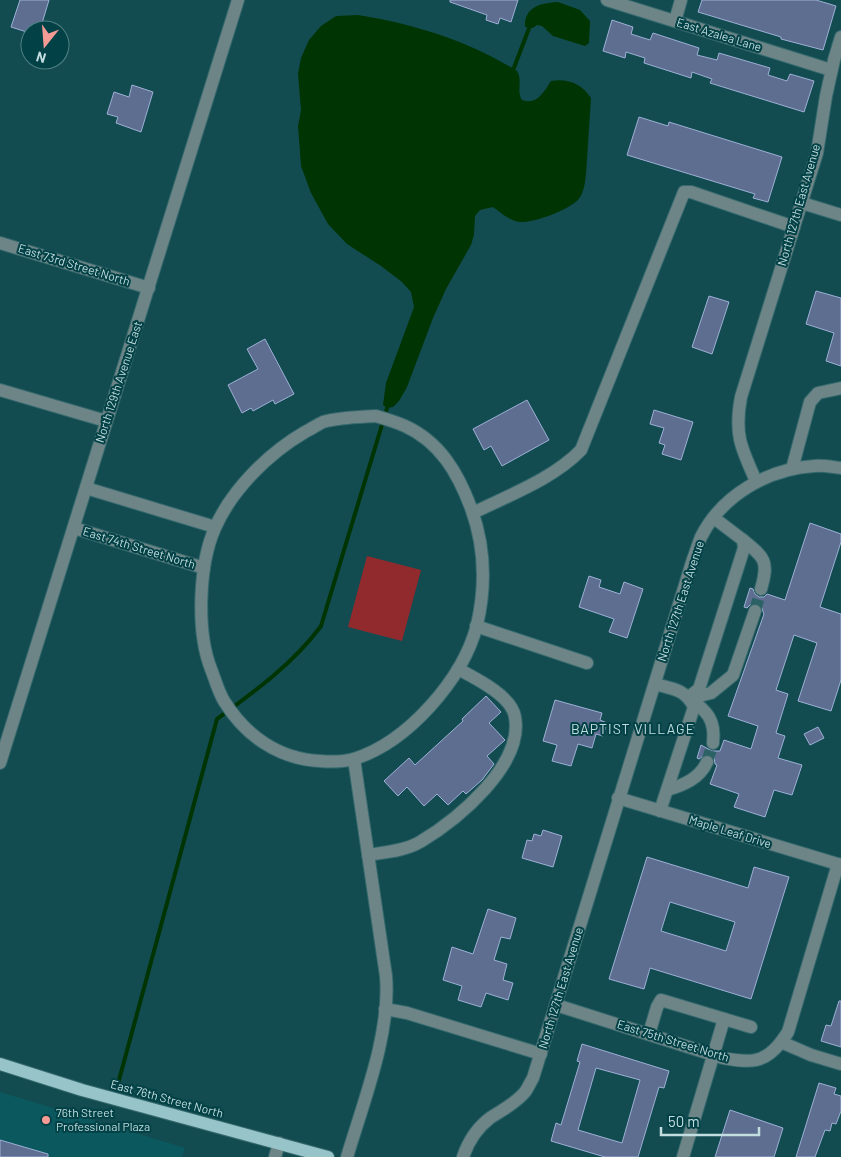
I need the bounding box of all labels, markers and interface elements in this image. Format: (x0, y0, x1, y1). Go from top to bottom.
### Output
street label: East Azalea Lane (675, 14, 763, 54)
north arrow (20, 20, 70, 70)
text: N (34, 48, 48, 67)
street label: North 127th East Avenue (774, 142, 822, 267)
street label: East 73rd Street North (17, 240, 132, 288)
street label: North 129th Avenue East (92, 319, 144, 444)
street label: East 74th Street North (81, 523, 197, 571)
street label: North 127th East Avenue (654, 539, 706, 663)
district label: BAPTIST VILLAGE (571, 720, 695, 737)
street label: Maple Leaf Drive (687, 812, 773, 850)
street label: North 127th East Avenue (535, 925, 585, 1050)
street label: East 75th Street North (616, 1016, 731, 1064)
street label: East 76th Street North (109, 1076, 225, 1120)
scale bar (661, 1104, 758, 1136)
place label: 76th Street Professional Plaza (56, 1105, 150, 1133)
text: 50 m (668, 1112, 700, 1130)
marker: 76th Street Professional Plaza (40, 1114, 52, 1126)

